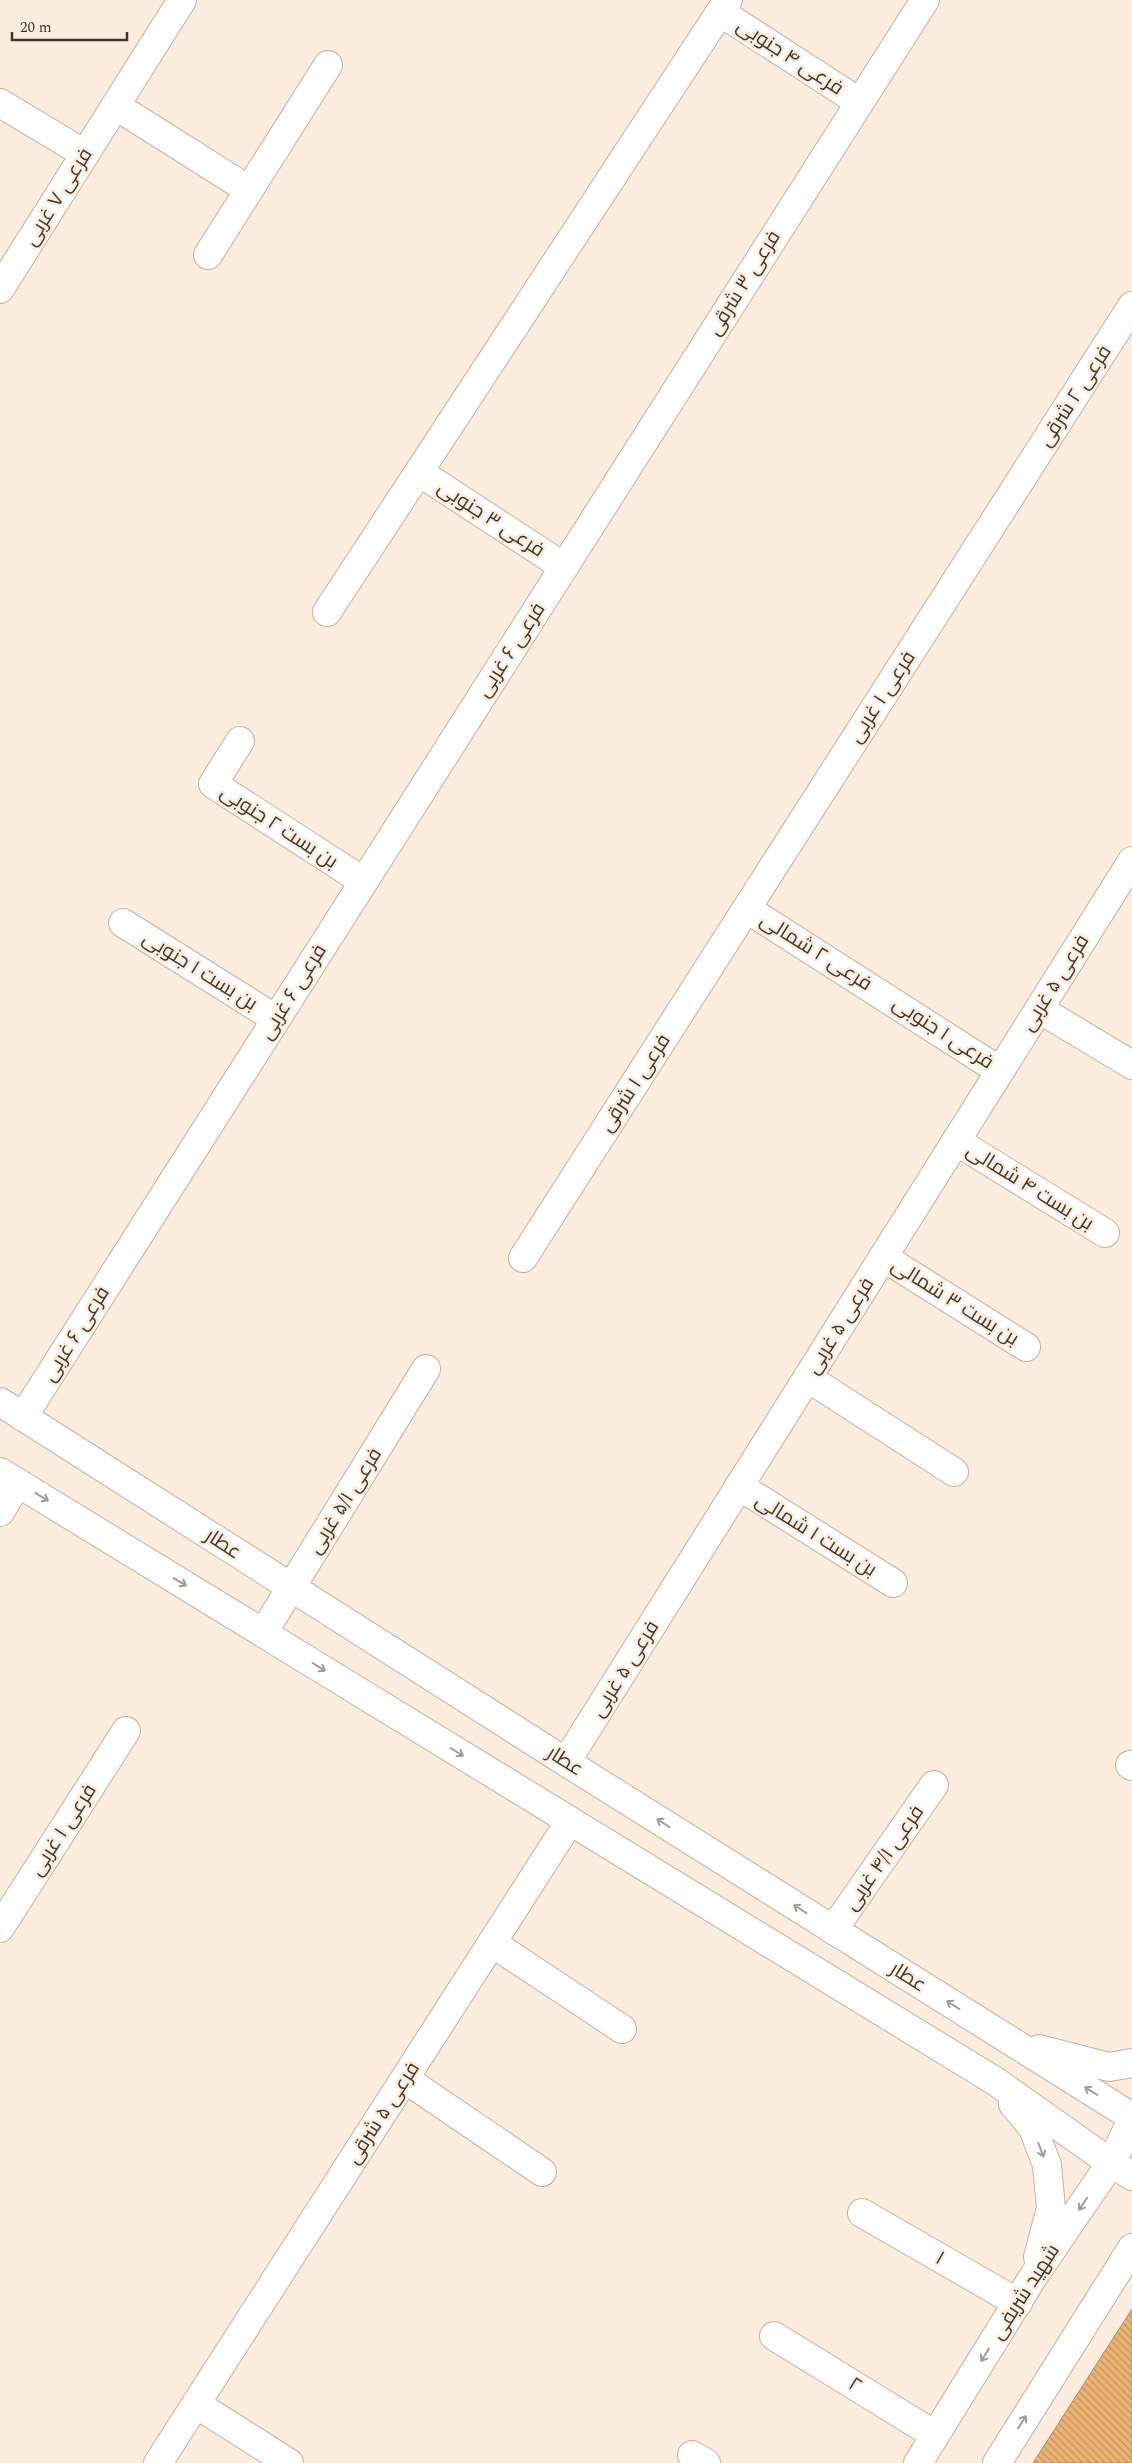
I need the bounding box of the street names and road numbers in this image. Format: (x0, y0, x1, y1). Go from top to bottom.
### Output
street label: فرعی ۴ جنوبی (730, 11, 850, 103)
street label: فرعی ۷ غربی (16, 142, 100, 252)
street label: فرعی ۳ شرقی (700, 224, 788, 342)
street label: فرعی ۲ شرقی (1031, 339, 1119, 453)
street label: فرعی ۳ جنوبی (431, 473, 551, 565)
street label: فرعی ۶ غربی (469, 596, 553, 704)
street label: فرعی ۱ غربی (841, 645, 923, 749)
street label: بن بست ۲ جنوبی (214, 778, 344, 876)
street label: فرعی ۲ شمالی (754, 906, 878, 998)
street label: بن بست ۱ جنوبی (137, 924, 263, 1018)
street label: فرعی ۵ غربی (1013, 929, 1097, 1037)
street label: فرعی ۶ غربی (252, 938, 334, 1046)
street label: فرعی ۱ جنوبی (886, 989, 1000, 1077)
street label: فرعی ۱ شرقی (592, 1028, 678, 1138)
street label: بن بست ۴ شمالی (960, 1136, 1100, 1238)
street label: بن بست ۳ شمالی (885, 1251, 1025, 1353)
street label: فرعی ۵ غربی (798, 1272, 882, 1380)
street label: فرعی ۶ غربی (35, 1280, 117, 1388)
street label: فرعی ۵/۱ غربی (300, 1442, 390, 1560)
street label: بن بست ۱ شمالی (749, 1486, 883, 1584)
street label: عطار (198, 1521, 247, 1567)
street label: فرعی ۵ غربی (583, 1615, 667, 1723)
street label: عطار (540, 1738, 589, 1784)
street label: فرعی ۱ غربی (22, 1778, 104, 1882)
street label: فرعی ۴/۱ غربی (836, 1799, 932, 1917)
street label: عطار (883, 1954, 932, 2000)
street label: فرعی ۵ شرقی (339, 2056, 427, 2170)
street label: شهید شریفی (983, 2238, 1067, 2346)
street label: ۱ (930, 2243, 950, 2273)
street label: ۲ (843, 2369, 867, 2401)

